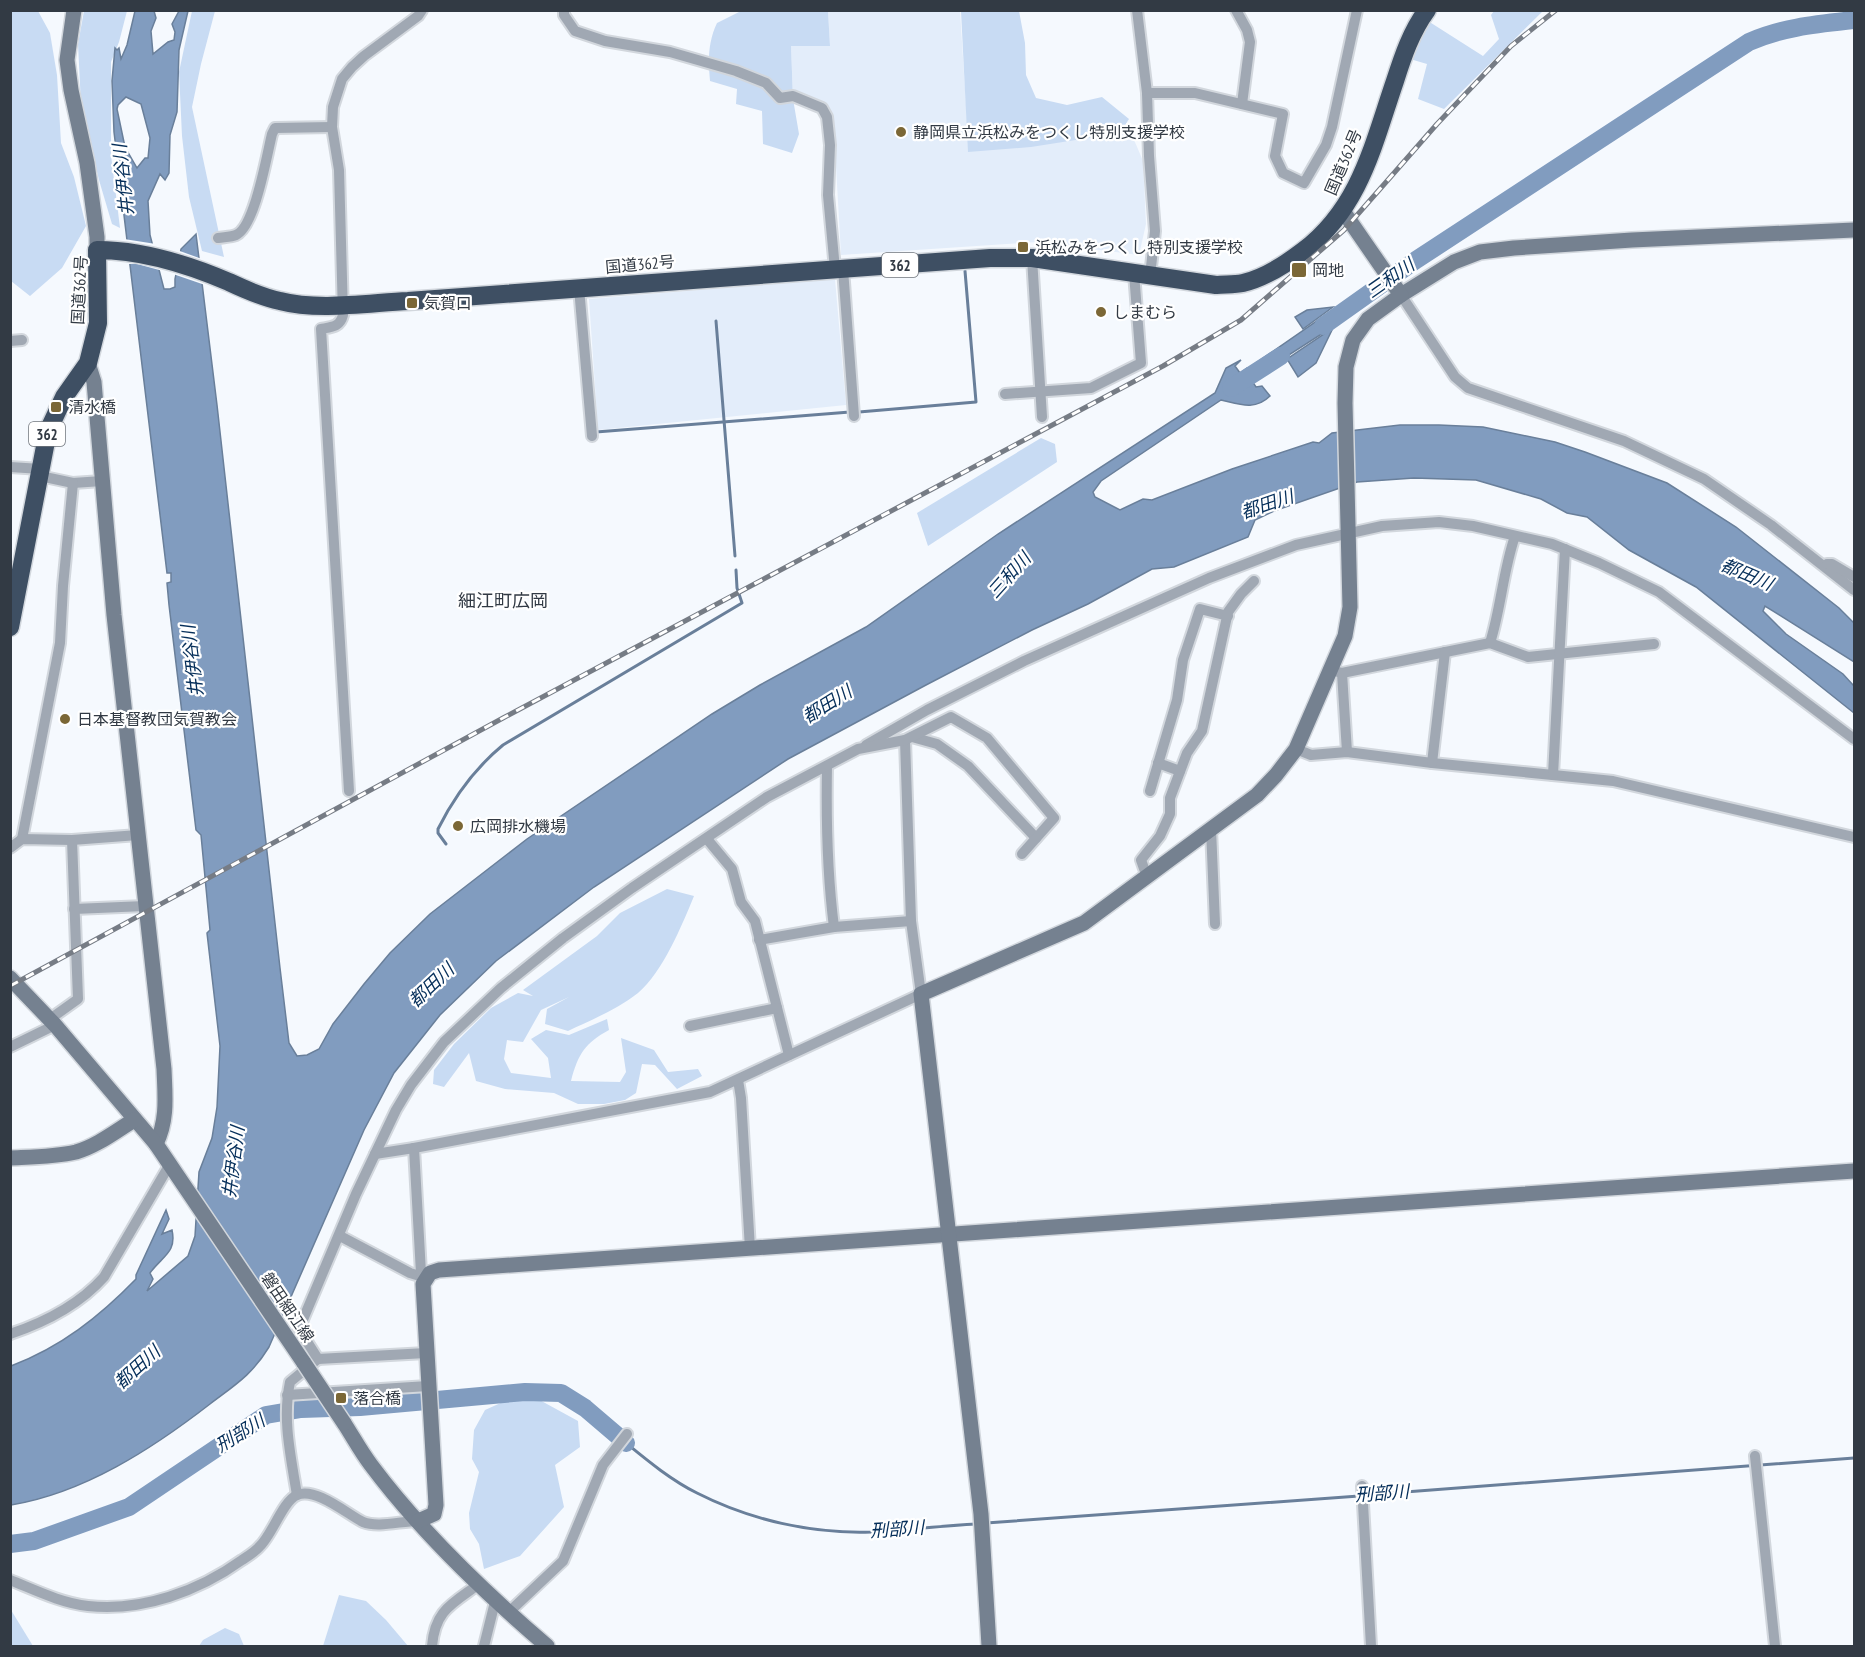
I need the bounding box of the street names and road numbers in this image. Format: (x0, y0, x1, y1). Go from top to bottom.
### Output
street label: 国道362号 (1320, 126, 1366, 198)
street label: 国道362号 (604, 251, 676, 277)
road number: 362 (882, 253, 918, 277)
street label: 国道362号 (67, 255, 91, 325)
road number: 362 (29, 422, 65, 446)
street label: 磐田細江線 (257, 1268, 319, 1346)

